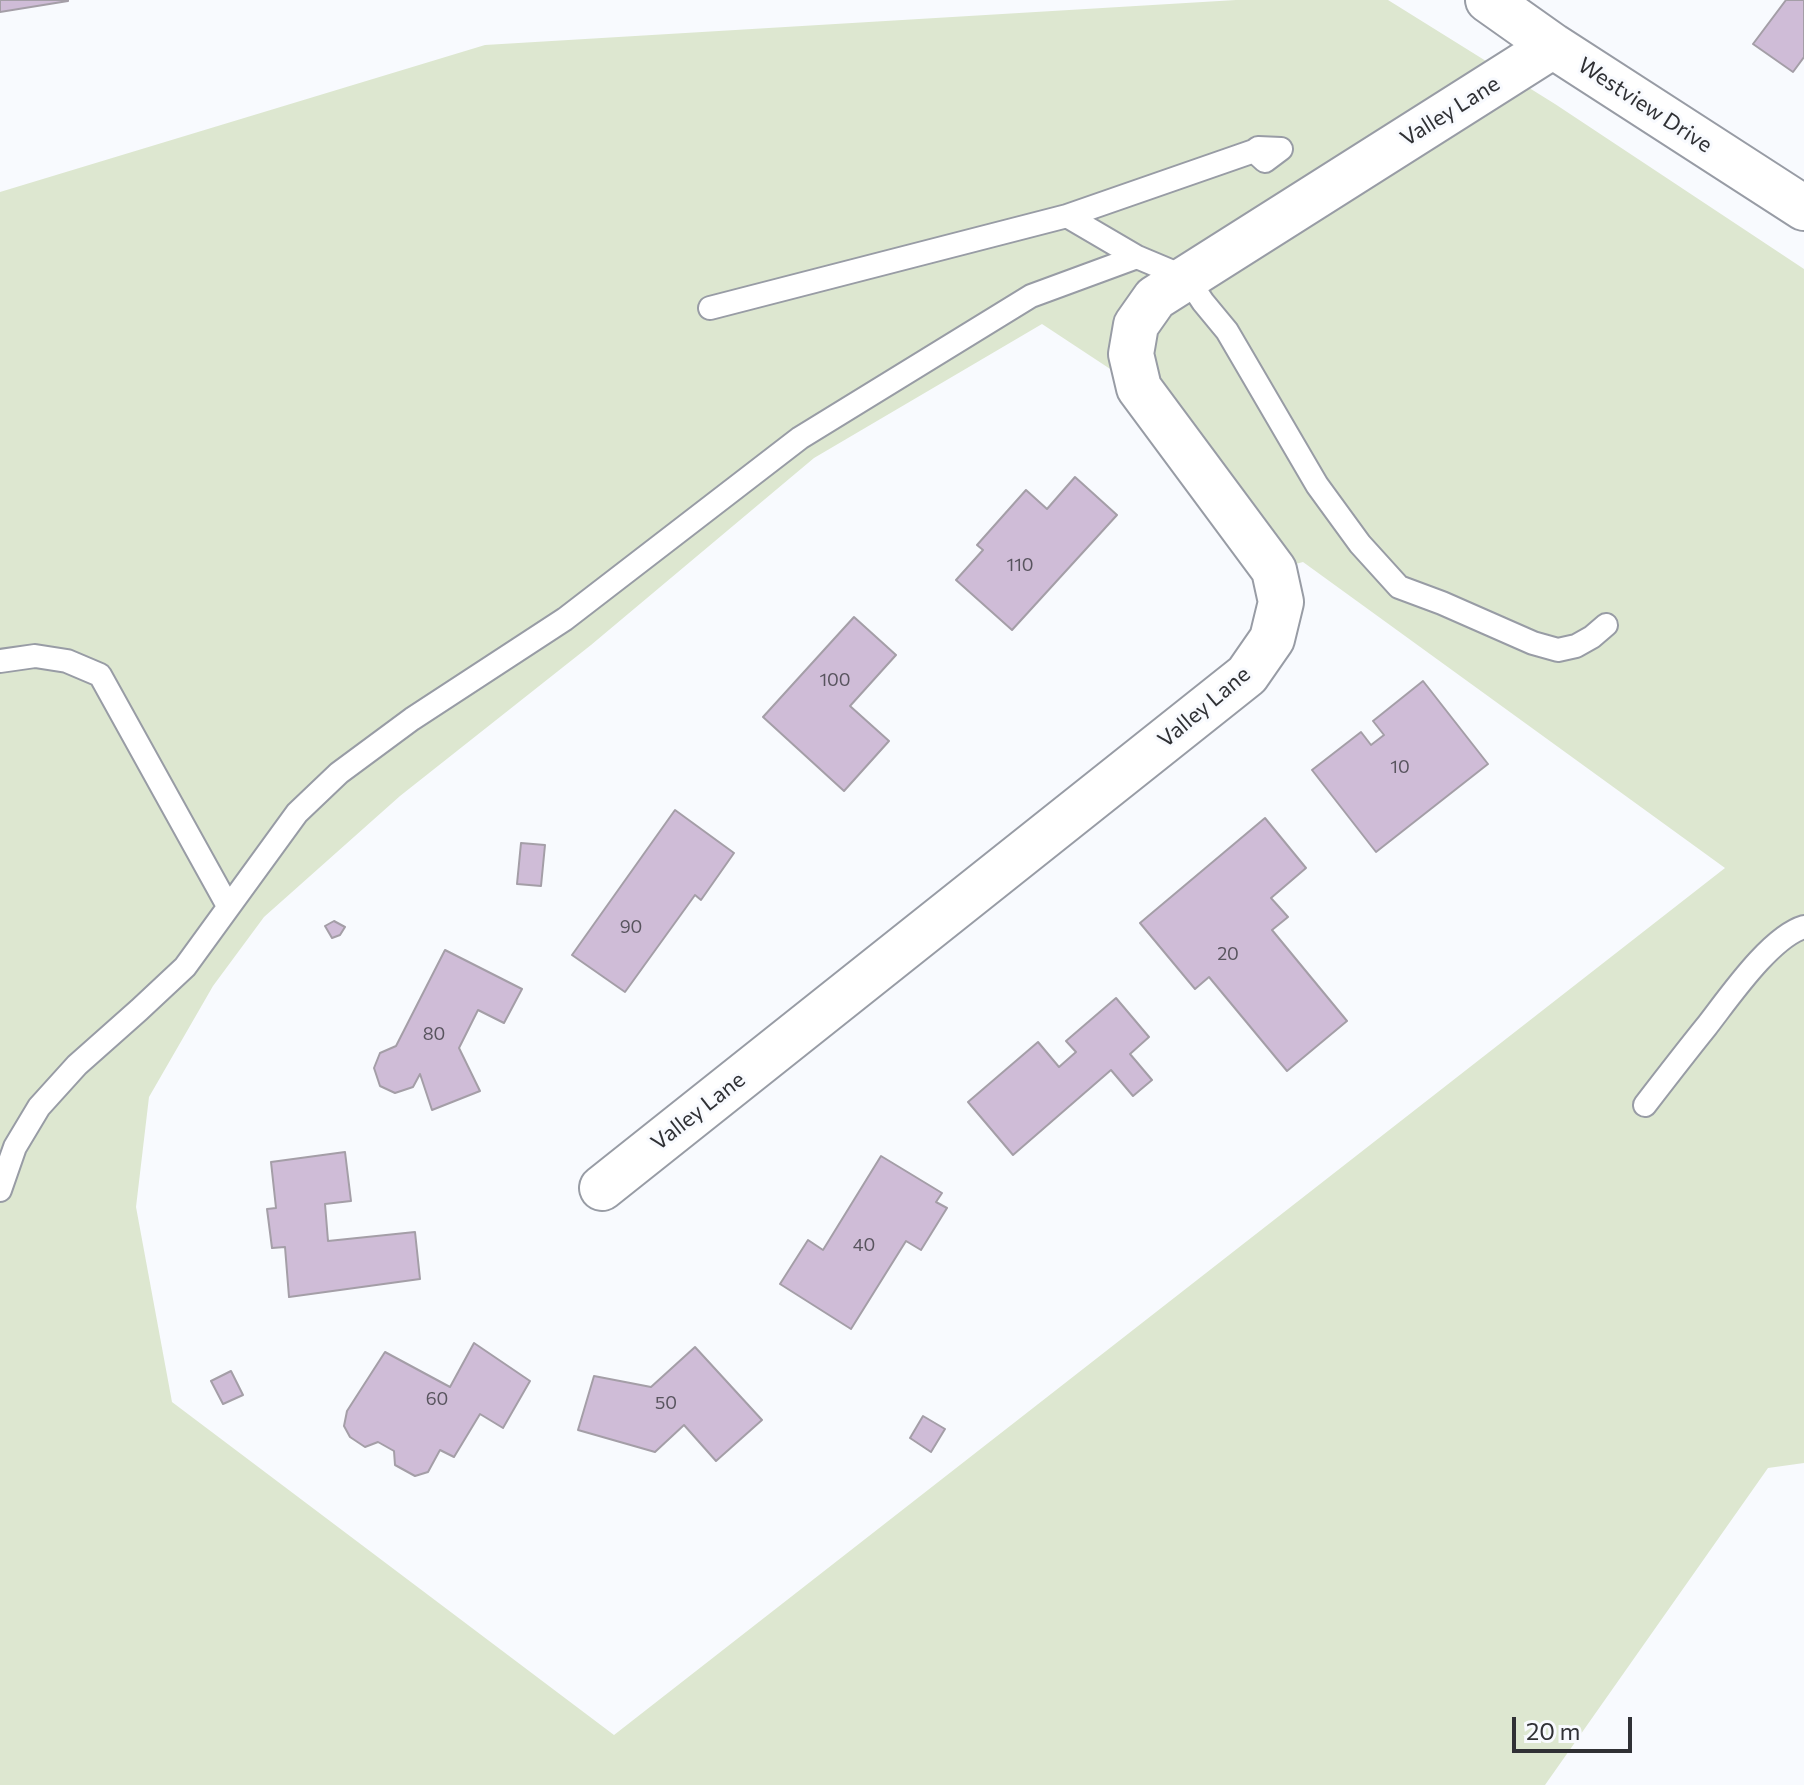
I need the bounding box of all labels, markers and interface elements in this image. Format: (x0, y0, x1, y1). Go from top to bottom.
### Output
street label: Westview Drive (1573, 52, 1717, 158)
street label: Valley Lane (1396, 70, 1504, 152)
house number: 110 (1006, 554, 1034, 576)
street label: Valley Lane (1153, 661, 1255, 753)
house number: 100 (819, 669, 851, 691)
house number: 10 (1390, 756, 1410, 778)
house number: 90 (620, 916, 642, 938)
house number: 20 (1217, 943, 1239, 965)
house number: 80 (423, 1023, 445, 1045)
street label: Valley Lane (646, 1066, 750, 1156)
house number: 40 (853, 1234, 875, 1256)
house number: 60 (426, 1388, 448, 1410)
house number: 50 (655, 1392, 677, 1414)
scale bar (1516, 1701, 1636, 1751)
text: 20 m (1526, 1716, 1580, 1745)

